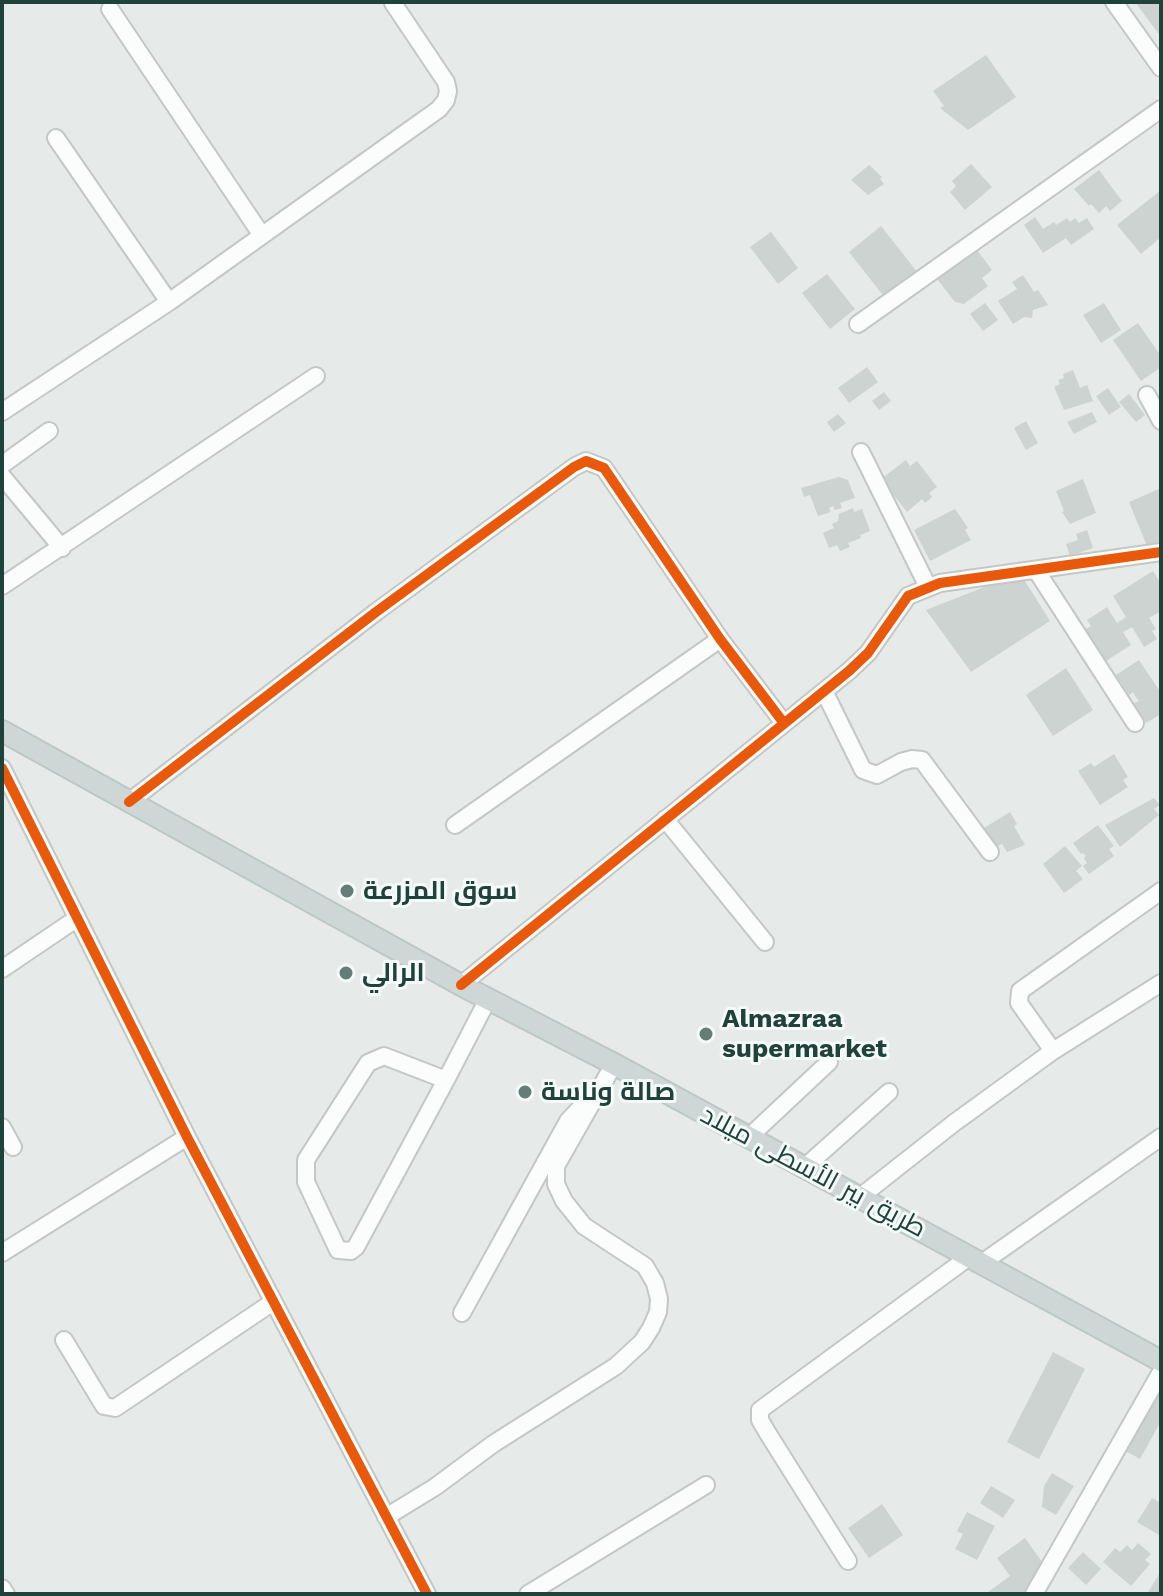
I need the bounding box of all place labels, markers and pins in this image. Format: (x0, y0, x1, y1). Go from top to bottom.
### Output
place label: سوق المزرعة (363, 875, 517, 907)
marker: سوق المزرعة (338, 882, 356, 900)
place label: الرالي (362, 957, 425, 989)
marker: الرالي (337, 964, 355, 982)
place label: Almazraa supermarket (722, 1003, 887, 1064)
marker: Almazraa supermarket (697, 1025, 715, 1043)
place label: صالة وناسة (541, 1076, 675, 1108)
marker: صالة وناسة (516, 1083, 534, 1101)

